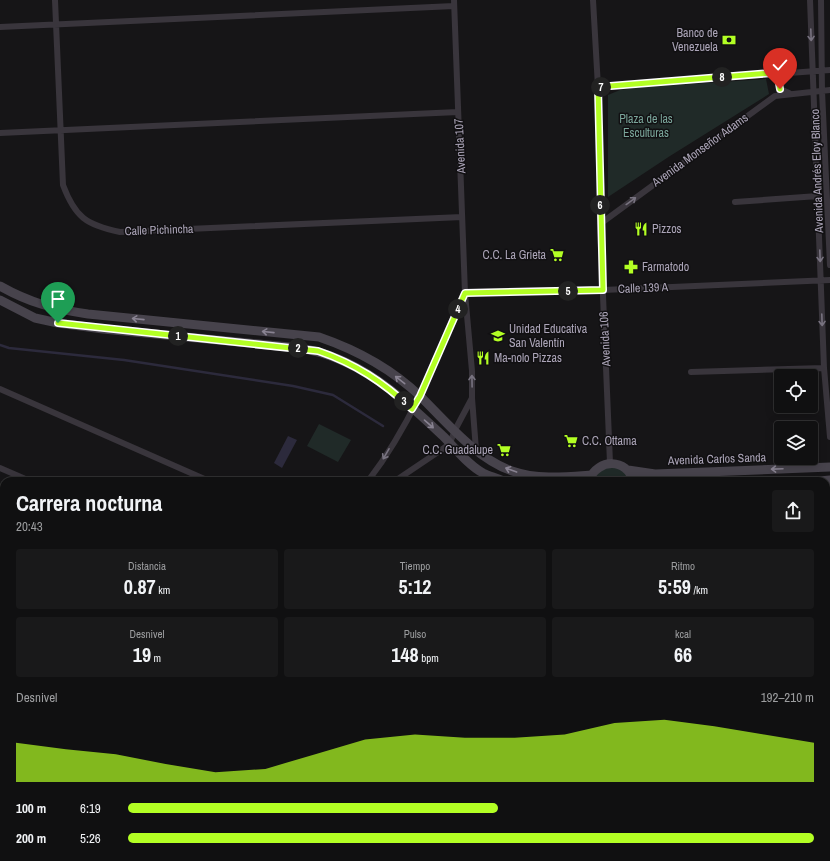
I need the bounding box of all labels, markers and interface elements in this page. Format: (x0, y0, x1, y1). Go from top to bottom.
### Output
place label: Banco de Venezuela (672, 25, 719, 55)
one-way arrow (808, 28, 815, 41)
bank icon: Banco de Venezuela (721, 32, 737, 48)
pin (763, 48, 797, 89)
icon: check (769, 54, 791, 76)
pin: 8 (712, 67, 732, 87)
text: 8 (719, 70, 725, 84)
pin: 7 (591, 77, 611, 97)
text: 7 (598, 80, 604, 94)
street label: Avenida Andrés Eloy Blanco (807, 109, 827, 234)
street label: Avenida Monseñor Adams (648, 110, 751, 191)
park label: Plaza de las Esculturas (619, 111, 673, 141)
street label: Avenida 107 (451, 118, 469, 175)
pin: 6 (590, 195, 610, 215)
one-way arrow (626, 197, 637, 205)
text: 6 (597, 198, 603, 212)
street label: Calle Pichincha (124, 221, 194, 239)
restaurant icon: Pizzos (633, 221, 649, 237)
place label: Pizzos (652, 221, 682, 237)
place label: C.C. La Grieta (483, 247, 547, 263)
supermarket icon: C.C. La Grieta (549, 247, 565, 263)
one-way arrow (817, 249, 824, 262)
pharmacy icon: Farmatodo (623, 259, 639, 275)
place label: Farmatodo (642, 259, 689, 275)
street label: Calle 139 A (618, 279, 669, 297)
pin: 5 (558, 281, 578, 301)
pin (41, 282, 75, 323)
text: 5 (565, 284, 571, 298)
icon: arrive (47, 288, 69, 310)
pin: 4 (448, 299, 468, 319)
text: 4 (455, 302, 461, 316)
street label: Avenida 106 (596, 311, 614, 368)
one-way arrow (818, 313, 826, 326)
one-way arrow (132, 316, 145, 323)
place label: Unidad Educativa San Valentín (509, 321, 588, 351)
pin: 1 (168, 326, 188, 346)
one-way arrow (262, 328, 275, 336)
school or university icon: Unidad Educativa San Valentín (490, 328, 506, 344)
text: 1 (175, 329, 181, 343)
pin: 2 (288, 338, 308, 358)
text: 2 (295, 341, 301, 355)
restaurant icon: Ma-nolo Pizzas (475, 350, 491, 366)
place label: Ma-nolo Pizzas (494, 350, 562, 366)
map controls (774, 369, 818, 465)
button: locate (774, 369, 818, 413)
one-way arrow (468, 375, 476, 388)
one-way arrow (394, 376, 405, 385)
pin: 3 (394, 391, 414, 411)
text: 3 (401, 394, 407, 408)
one-way arrow (424, 419, 434, 429)
button: layers (774, 421, 818, 465)
supermarket icon: C.C. Ottama (563, 433, 579, 449)
place label: C.C. Ottama (582, 433, 637, 449)
place label: C.C. Guadalupe (422, 442, 493, 458)
supermarket icon: C.C. Guadalupe (496, 442, 512, 458)
one-way arrow (382, 448, 390, 460)
street label: Avenida Carlos Sanda (667, 449, 767, 469)
one-way arrow (504, 466, 517, 473)
one-way arrow (771, 466, 784, 473)
text: Carrera nocturna (16, 488, 162, 518)
button: share (772, 490, 814, 532)
text: 20:43 (16, 518, 43, 535)
text: Distancia (128, 559, 166, 573)
text: Tiempo (400, 559, 430, 573)
text: Ritmo (671, 559, 695, 573)
text: 0.87 (124, 573, 156, 600)
text: 5:12 (399, 573, 431, 600)
text: 5:59 (658, 573, 691, 600)
text: km (156, 583, 170, 597)
text: /km (691, 583, 708, 597)
text: Desnivel (129, 627, 165, 641)
text: Pulso (404, 627, 426, 641)
text: kcal (675, 627, 691, 641)
text: 19 (133, 641, 151, 668)
text: 148 (391, 641, 419, 668)
text: 66 (674, 641, 692, 668)
text: m (151, 651, 161, 665)
text: bpm (419, 651, 439, 665)
text: Desnivel (16, 689, 57, 706)
text: 192–210 m (761, 689, 814, 706)
text: 100 m (16, 800, 46, 817)
text: 6:19 (80, 800, 101, 817)
text: 200 m (16, 830, 46, 847)
text: 5:26 (80, 830, 101, 847)

